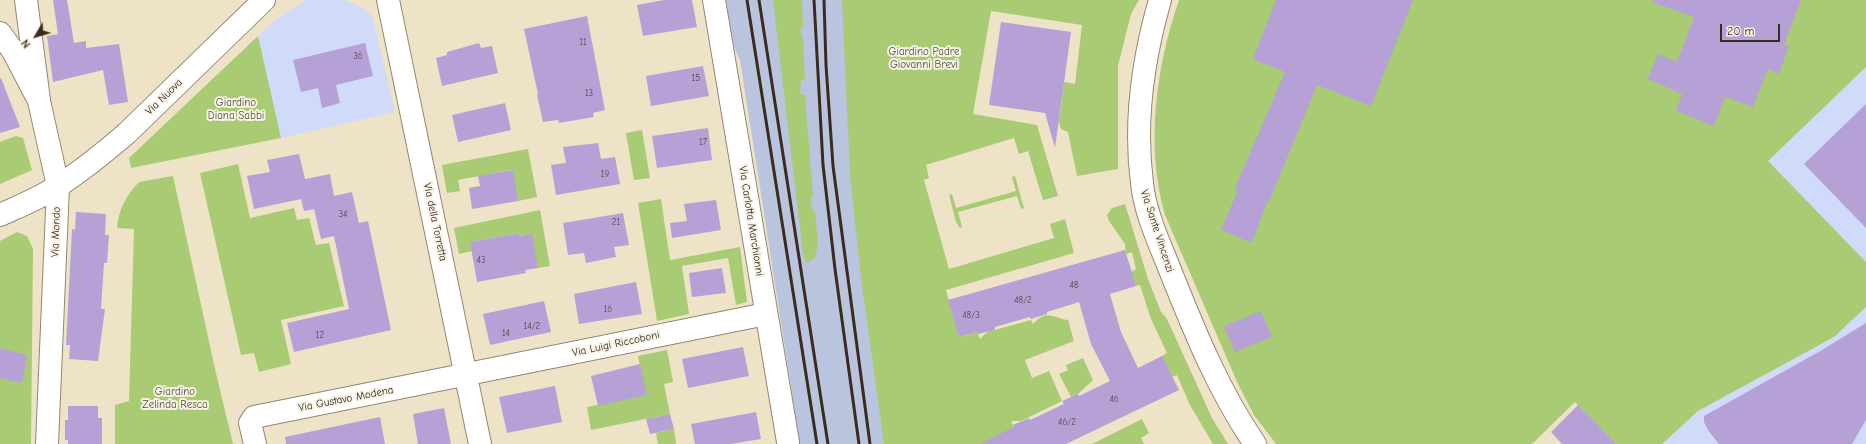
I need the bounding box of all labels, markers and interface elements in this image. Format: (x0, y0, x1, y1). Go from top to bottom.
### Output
north arrow (16, 16, 56, 56)
scale bar (1722, 16, 1782, 42)
text: 20 m (1727, 24, 1755, 38)
text: N (19, 37, 33, 51)
house number: 11 (579, 37, 587, 47)
park label: Giardino Padre Giovanni Brevi (889, 45, 959, 71)
house number: 36 (353, 51, 363, 61)
house number: 15 (692, 73, 700, 83)
street label: Via Nuova (143, 76, 185, 118)
house number: 13 (585, 88, 593, 98)
park label: Giardino Diana Sabbi (208, 96, 264, 122)
house number: 17 (699, 137, 707, 147)
street label: Via Carlotta Marchionni (736, 165, 766, 277)
house number: 19 (601, 169, 609, 179)
street label: Via della Torretta (420, 182, 450, 262)
street label: Via Sante Vincenzi (1137, 188, 1177, 274)
street label: Via Mondo (49, 207, 63, 257)
house number: 34 (339, 209, 347, 219)
house number: 21 (612, 217, 620, 227)
house number: 43 (477, 255, 485, 265)
house number: 48 (1070, 280, 1078, 290)
house number: 48/2 (1014, 295, 1032, 305)
house number: 16 (604, 304, 612, 314)
house number: 48/3 (962, 310, 980, 320)
house number: 14/2 (524, 321, 540, 331)
house number: 14 (502, 328, 510, 338)
street label: Via Luigi Riccoboni (571, 328, 661, 360)
house number: 12 (316, 330, 324, 340)
street label: Via Gustavo Modena (297, 383, 395, 415)
park label: Giardino Zelinda Resca (142, 385, 208, 411)
house number: 46 (1109, 394, 1119, 404)
house number: 46/2 (1058, 417, 1076, 427)

